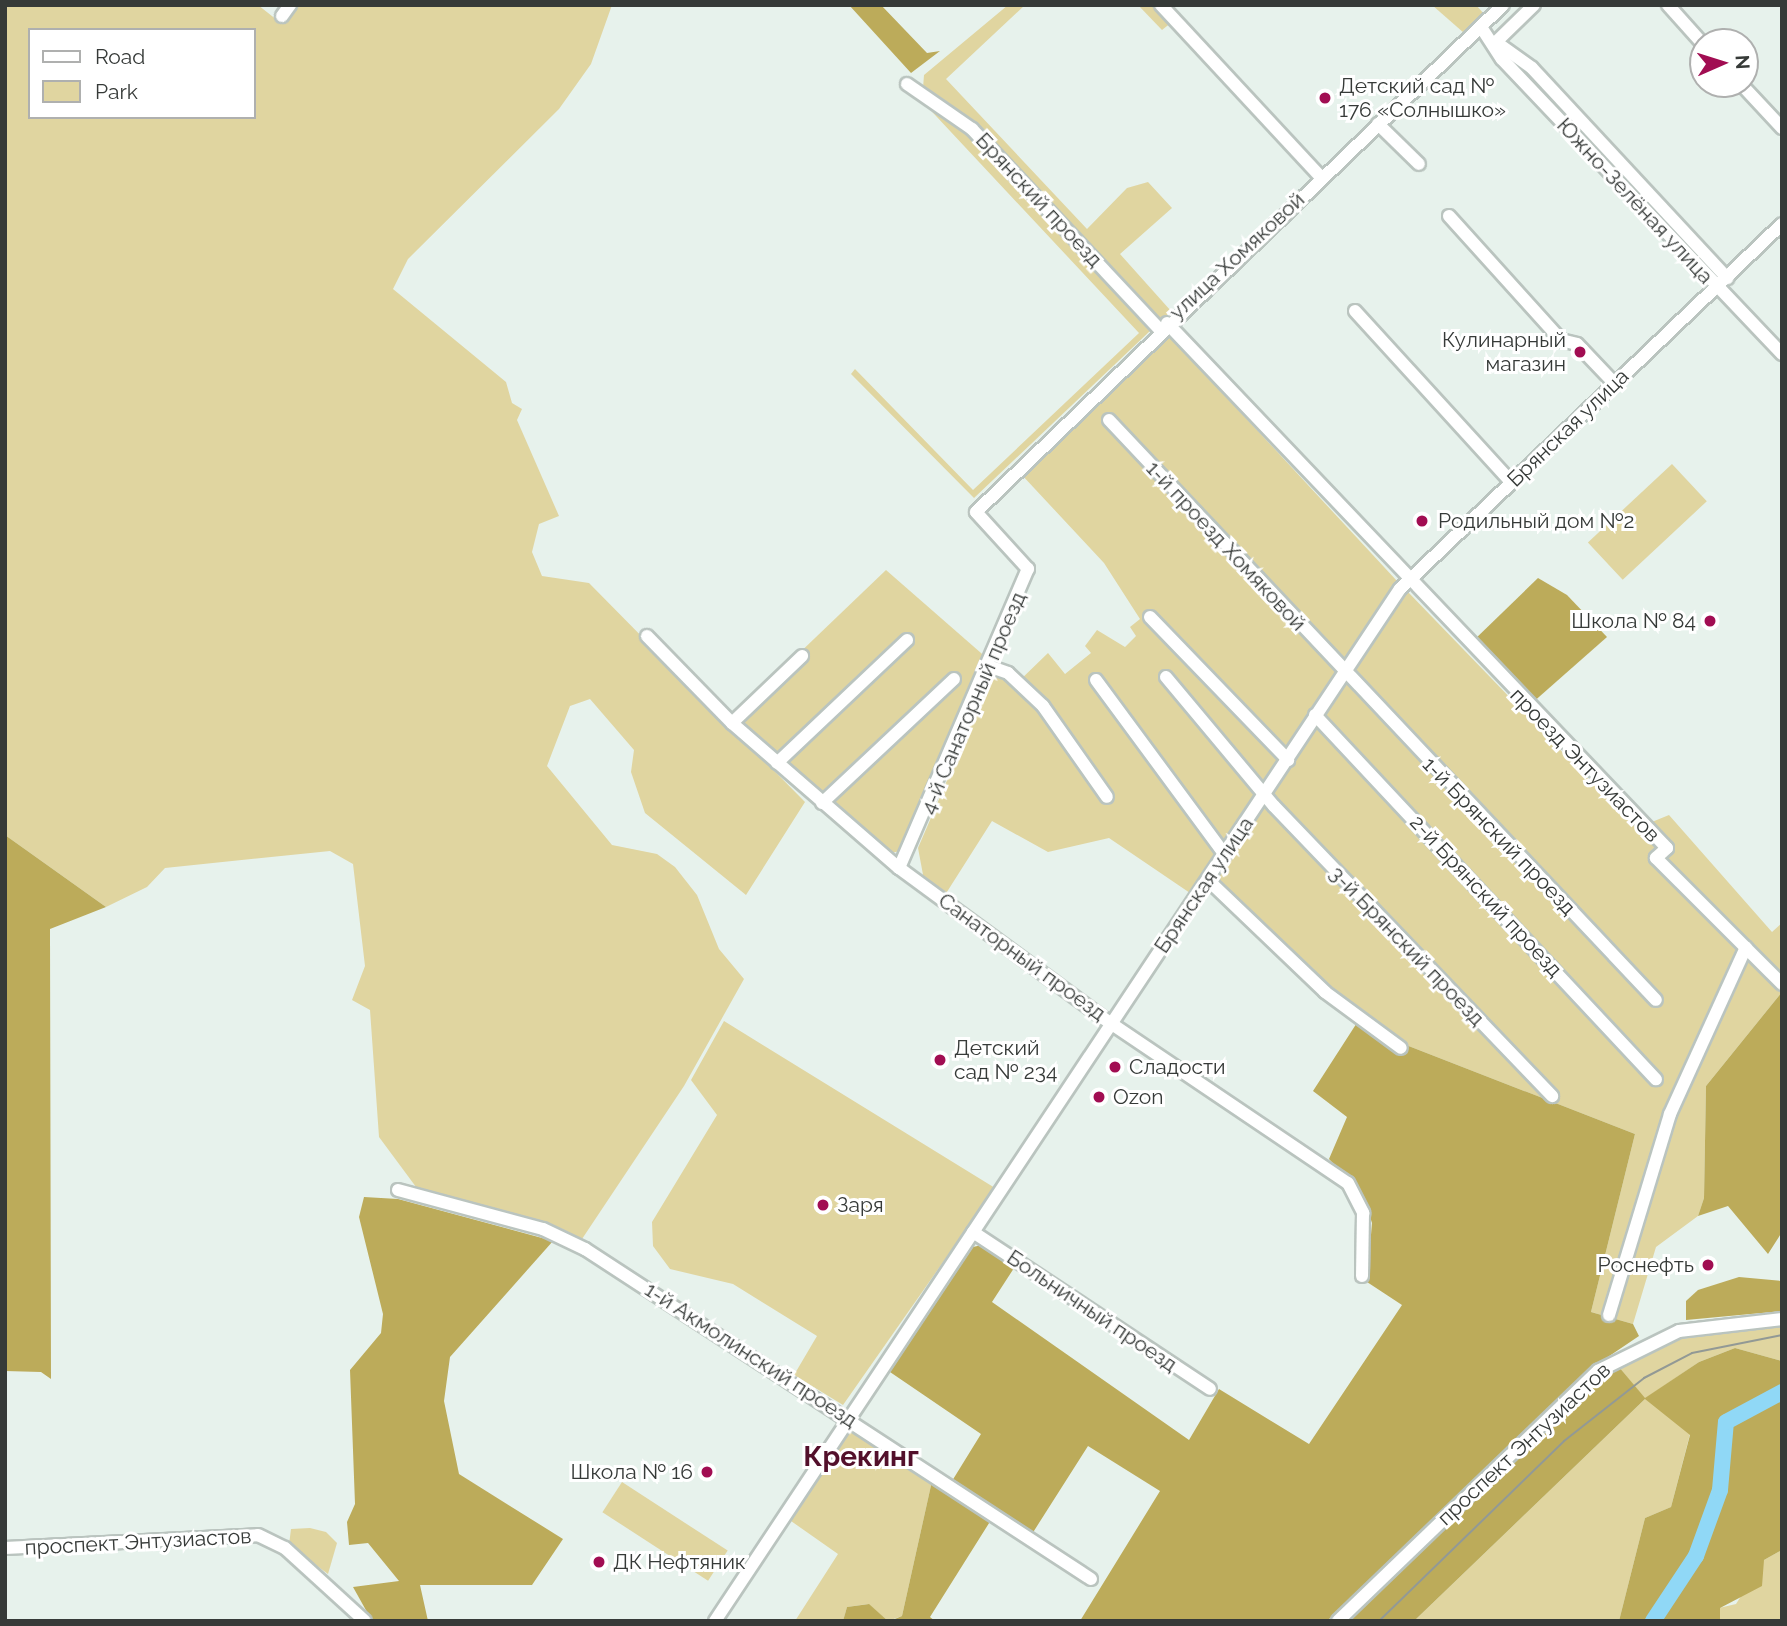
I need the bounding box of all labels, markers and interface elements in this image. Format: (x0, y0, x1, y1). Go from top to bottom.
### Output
legend (28, 28, 256, 119)
north arrow (1689, 28, 1759, 98)
text: Road (95, 44, 145, 69)
text: N (1732, 54, 1754, 70)
place label: Детский сад № 176 «Солнышко» (1339, 73, 1506, 123)
text: Park (95, 79, 138, 104)
marker: Детский сад № 176 «Солнышко» (1317, 90, 1333, 106)
street label: Южно-Зелёная улица (1551, 113, 1719, 289)
street label: Брянский проезд (970, 128, 1108, 272)
street label: улица Хомяковой (1164, 187, 1310, 325)
place label: Кулинарный магазин (1442, 327, 1566, 377)
marker: Кулинарный магазин (1572, 344, 1588, 360)
street label: Брянская улица (1502, 364, 1634, 492)
street label: 1-й проезд Хомяковой (1141, 456, 1311, 636)
place label: Родильный дом №2 (1438, 508, 1634, 534)
marker: Родильный дом №2 (1412, 511, 1432, 531)
street label: 4-й Санаторный проезд (915, 588, 1031, 818)
place label: Школа № 84 (1571, 608, 1696, 634)
marker: Школа № 84 (1702, 613, 1718, 629)
street label: проезд Энтузиастов (1505, 683, 1665, 847)
street label: 1-й Брянский проезд (1417, 752, 1581, 920)
street label: 2-й Брянский проезд (1405, 810, 1567, 982)
street label: Брянская улица (1149, 812, 1259, 958)
street label: 3-й Брянский проезд (1324, 861, 1490, 1031)
street label: Санаторный проезд (933, 888, 1111, 1026)
place label: Детский сад № 234 (954, 1035, 1057, 1085)
marker: Детский сад № 234 (932, 1052, 948, 1068)
place label: Сладости (1129, 1054, 1225, 1080)
marker: Сладости (1107, 1059, 1123, 1075)
place label: Ozon (1113, 1084, 1164, 1110)
marker: Ozon (1091, 1089, 1107, 1105)
place label: Заря (837, 1192, 884, 1218)
marker: Заря (815, 1197, 831, 1213)
street label: Больничный проезд (1002, 1245, 1182, 1377)
place label: Роснефть (1597, 1252, 1694, 1278)
marker: Роснефть (1700, 1257, 1716, 1273)
street label: 1-й Акмолинский проезд (640, 1277, 862, 1433)
street label: проспект Энтузиастов (1432, 1357, 1616, 1531)
district label: Крекинг (803, 1440, 919, 1474)
place label: Школа № 16 (571, 1459, 693, 1485)
marker: Школа № 16 (699, 1464, 715, 1480)
street label: проспект Энтузиастов (24, 1523, 252, 1561)
place label: ДК Нефтяник (613, 1549, 746, 1575)
marker: ДК Нефтяник (591, 1554, 607, 1570)

